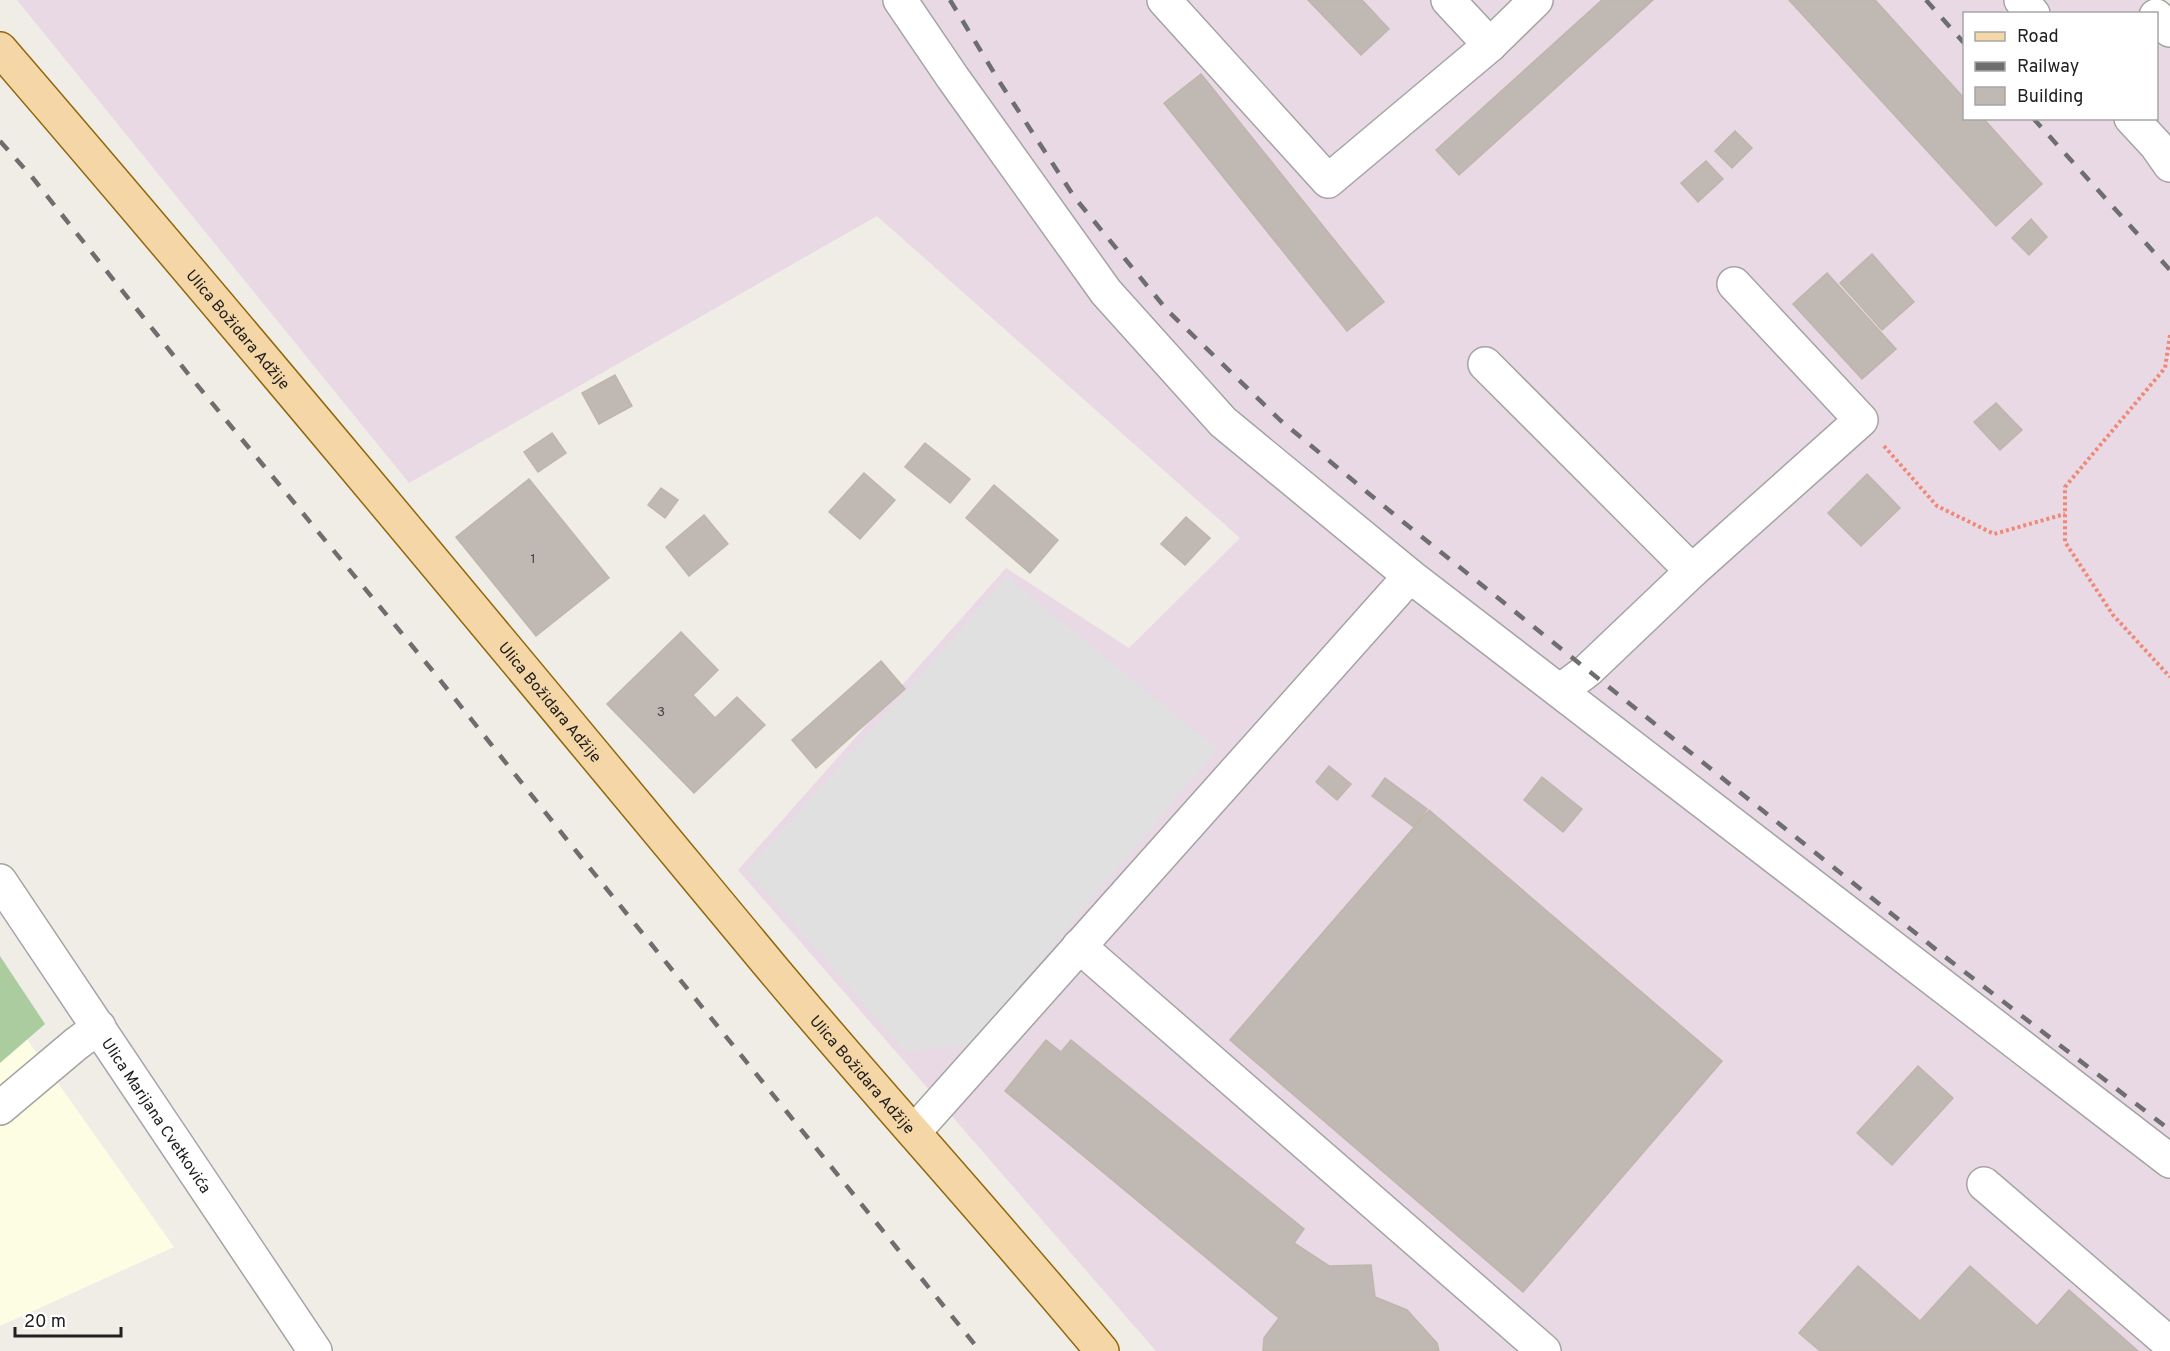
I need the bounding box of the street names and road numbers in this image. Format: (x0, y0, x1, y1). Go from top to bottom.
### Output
street label: Ulica Božidara Adžije (181, 266, 293, 395)
street label: Ulica Božidara Adžije (493, 639, 605, 767)
street label: Ulica Božidara Adžije (804, 1012, 918, 1139)
street label: Ulica Marijana Cvetkovića (96, 1035, 215, 1198)

